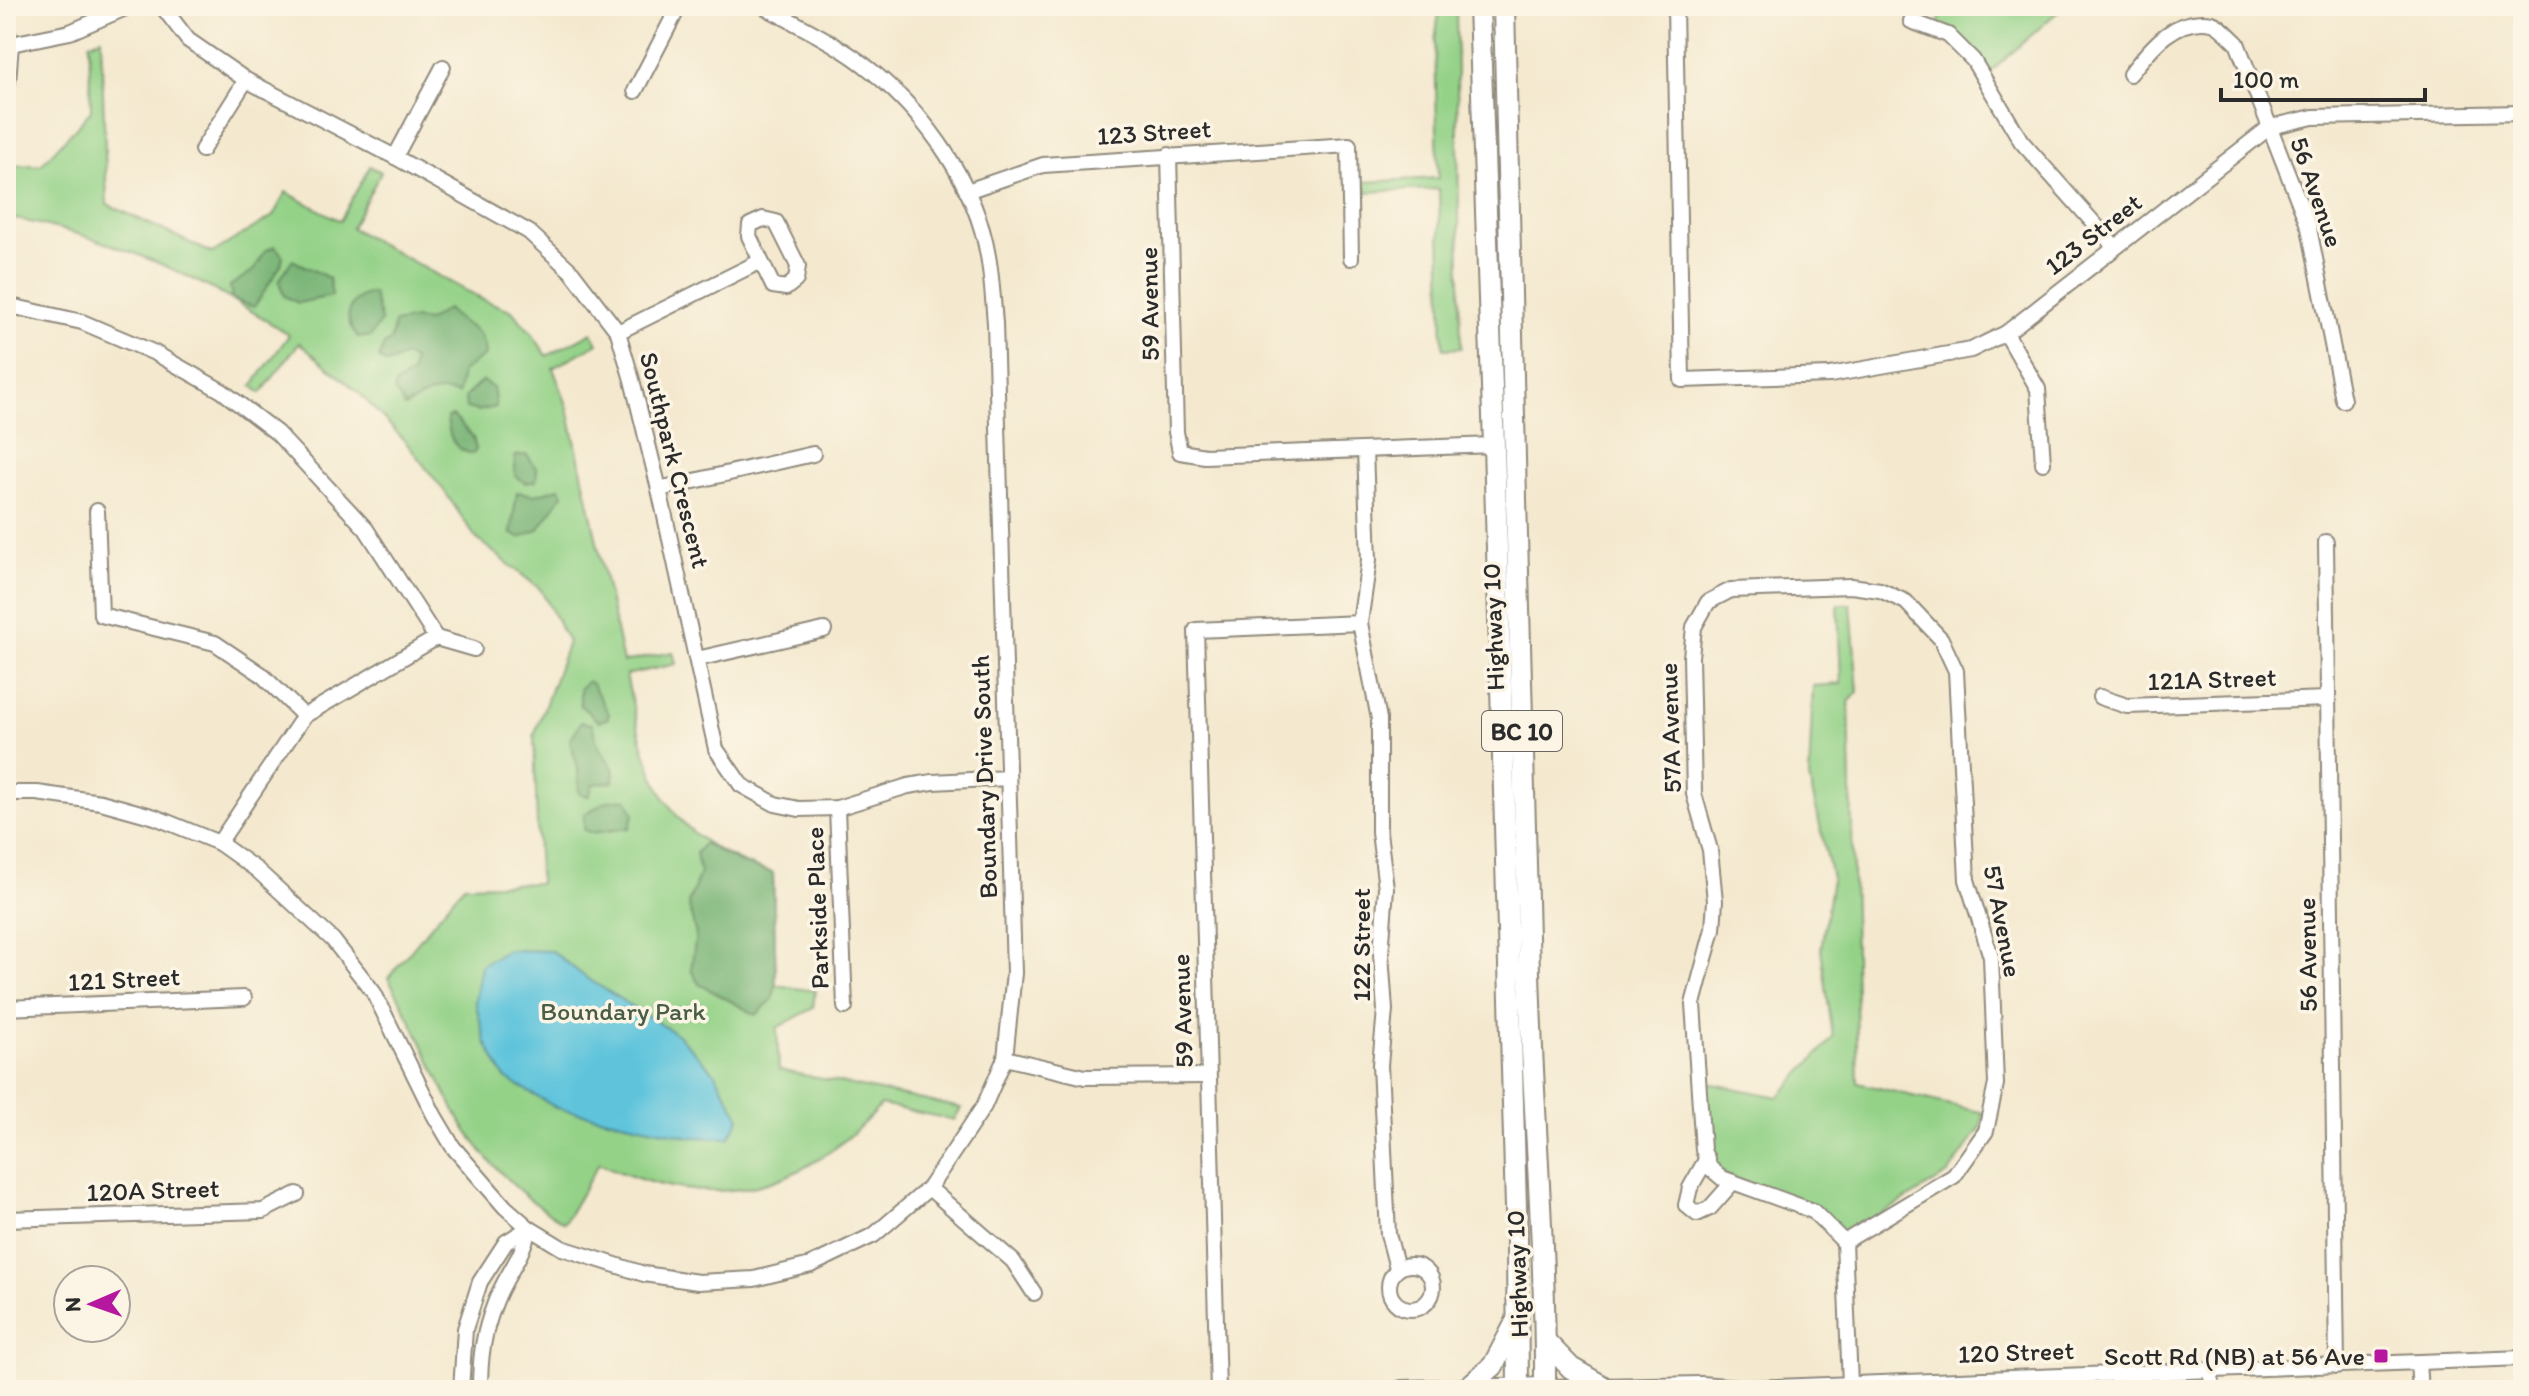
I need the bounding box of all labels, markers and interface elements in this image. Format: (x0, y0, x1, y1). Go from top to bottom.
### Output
scale bar (2221, 52, 2425, 102)
text: 100 m (2233, 65, 2299, 94)
street label: 123 Street (1096, 112, 1212, 152)
street label: 56 Avenue (2283, 133, 2351, 251)
street label: 123 Street (2038, 186, 2148, 282)
street label: 59 Avenue (1132, 247, 1166, 361)
street label: Southpark Crescent (633, 349, 717, 572)
street label: Highway 10 (1475, 563, 1511, 691)
street label: Boundary Drive South (964, 655, 1004, 899)
street label: 121A Street (2147, 661, 2277, 697)
street label: 57A Avenue (1652, 662, 1688, 794)
road number: BC 10 (1482, 711, 1562, 751)
street label: Parkside Place (798, 826, 836, 990)
street label: 57 Avenue (1976, 862, 2030, 980)
street label: 122 Street (1345, 888, 1377, 1002)
street label: 56 Avenue (2290, 897, 2324, 1013)
street label: 59 Avenue (1164, 953, 1200, 1069)
street label: 121 Street (67, 960, 181, 998)
park label: Boundary Park (540, 995, 706, 1027)
street label: 120A Street (86, 1172, 220, 1208)
street label: Highway 10 (1499, 1210, 1535, 1338)
north arrow (52, 1264, 132, 1344)
text: N (59, 1297, 86, 1313)
street label: 120 Street (1957, 1334, 2075, 1370)
place label: Scott Rd (NB) at 56 Ave (2104, 1340, 2365, 1372)
marker: Scott Rd (NB) at 56 Ave (2372, 1347, 2390, 1365)

